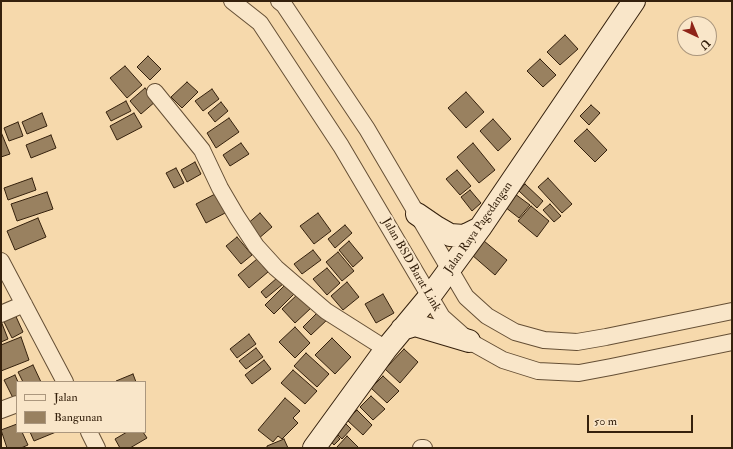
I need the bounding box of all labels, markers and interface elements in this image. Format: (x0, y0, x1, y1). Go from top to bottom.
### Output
north arrow (677, 16, 717, 56)
text: U (697, 36, 713, 52)
street label: Jalan Raya Pagedangan (442, 179, 516, 277)
street label: Jalan BSD Barat Link (378, 216, 444, 314)
legend (16, 381, 146, 433)
text: Jalan (54, 390, 78, 405)
scale bar (589, 407, 695, 433)
text: Bangunan (54, 410, 103, 425)
text: 50 m (594, 414, 617, 429)

